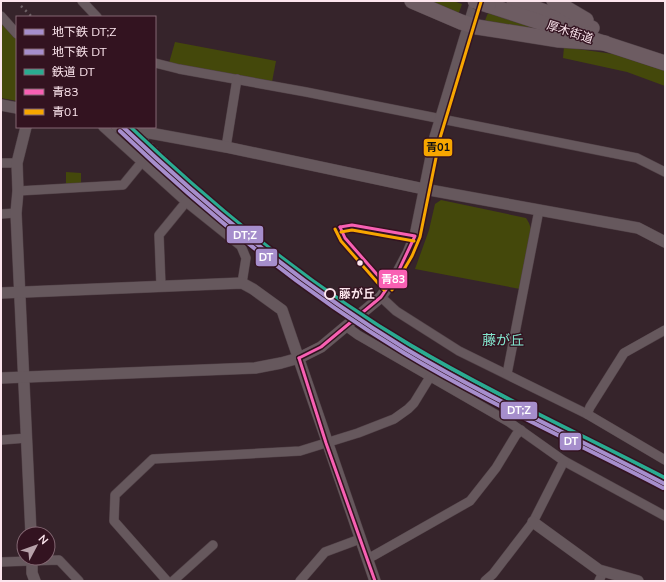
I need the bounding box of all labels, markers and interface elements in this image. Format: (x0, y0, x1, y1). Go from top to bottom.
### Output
legend (16, 16, 156, 128)
street label: 厚木街道 (545, 17, 595, 46)
text: 地下鉄 DT;Z (52, 24, 116, 39)
text: 地下鉄 DT (52, 44, 108, 59)
text: 鉄道 DT (52, 64, 96, 79)
text: 青83 (52, 84, 78, 99)
text: 青01 (52, 104, 78, 119)
line badge: 青01 (423, 138, 453, 157)
text: 青01 (426, 140, 450, 154)
line badge: DT;Z (226, 225, 264, 244)
text: DT;Z (233, 228, 257, 242)
line badge: DT (255, 248, 278, 267)
text: DT (259, 250, 274, 264)
unlabelled marker (355, 258, 365, 268)
line badge: 青83 (378, 269, 408, 289)
text: 青83 (381, 272, 405, 286)
place label: 藤が丘 (339, 286, 375, 301)
marker: 藤が丘 (324, 288, 336, 300)
district label: 藤が丘 (482, 331, 524, 349)
line badge: DT;Z (500, 401, 538, 420)
text: DT;Z (507, 403, 531, 417)
line badge: DT (559, 432, 582, 451)
text: DT (564, 434, 579, 448)
north arrow (16, 526, 56, 566)
text: N (36, 532, 52, 547)

